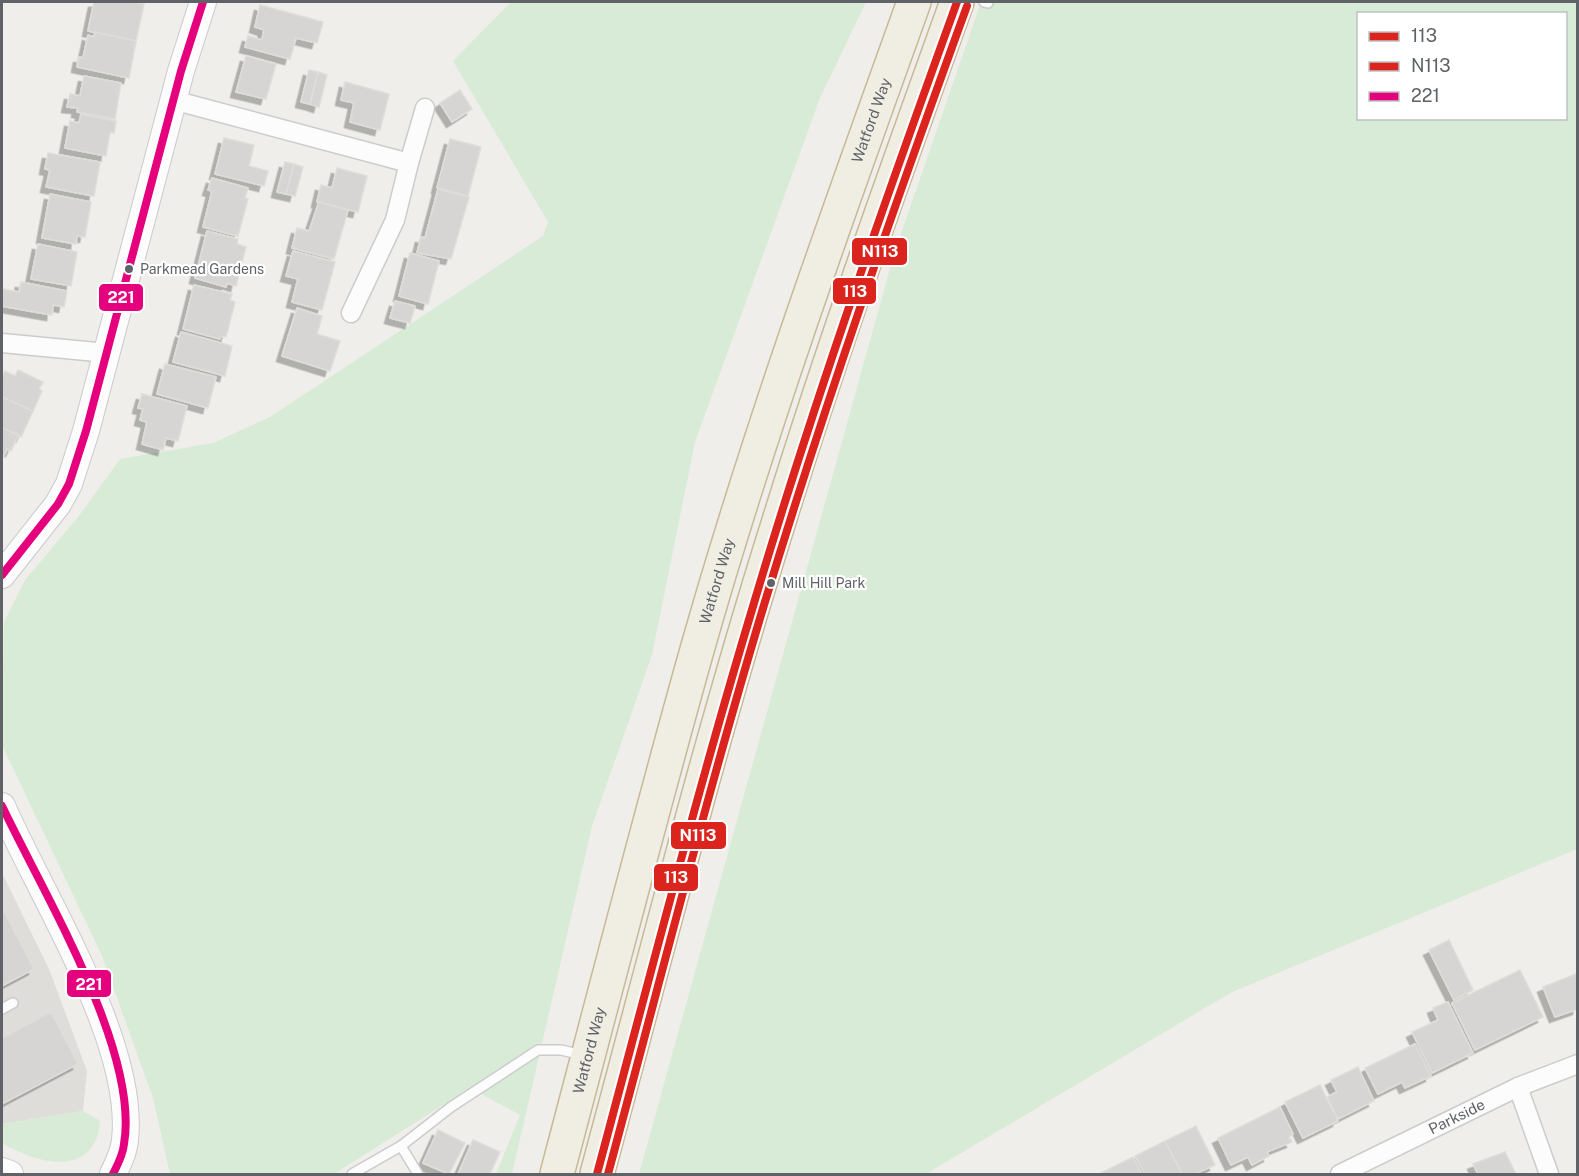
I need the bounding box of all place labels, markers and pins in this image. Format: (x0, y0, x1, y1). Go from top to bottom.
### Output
place label: Parkmead Gardens (140, 261, 264, 277)
marker: Parkmead Gardens (123, 263, 135, 275)
place label: Mill Hill Park (782, 575, 866, 591)
marker: Mill Hill Park (765, 577, 777, 589)

